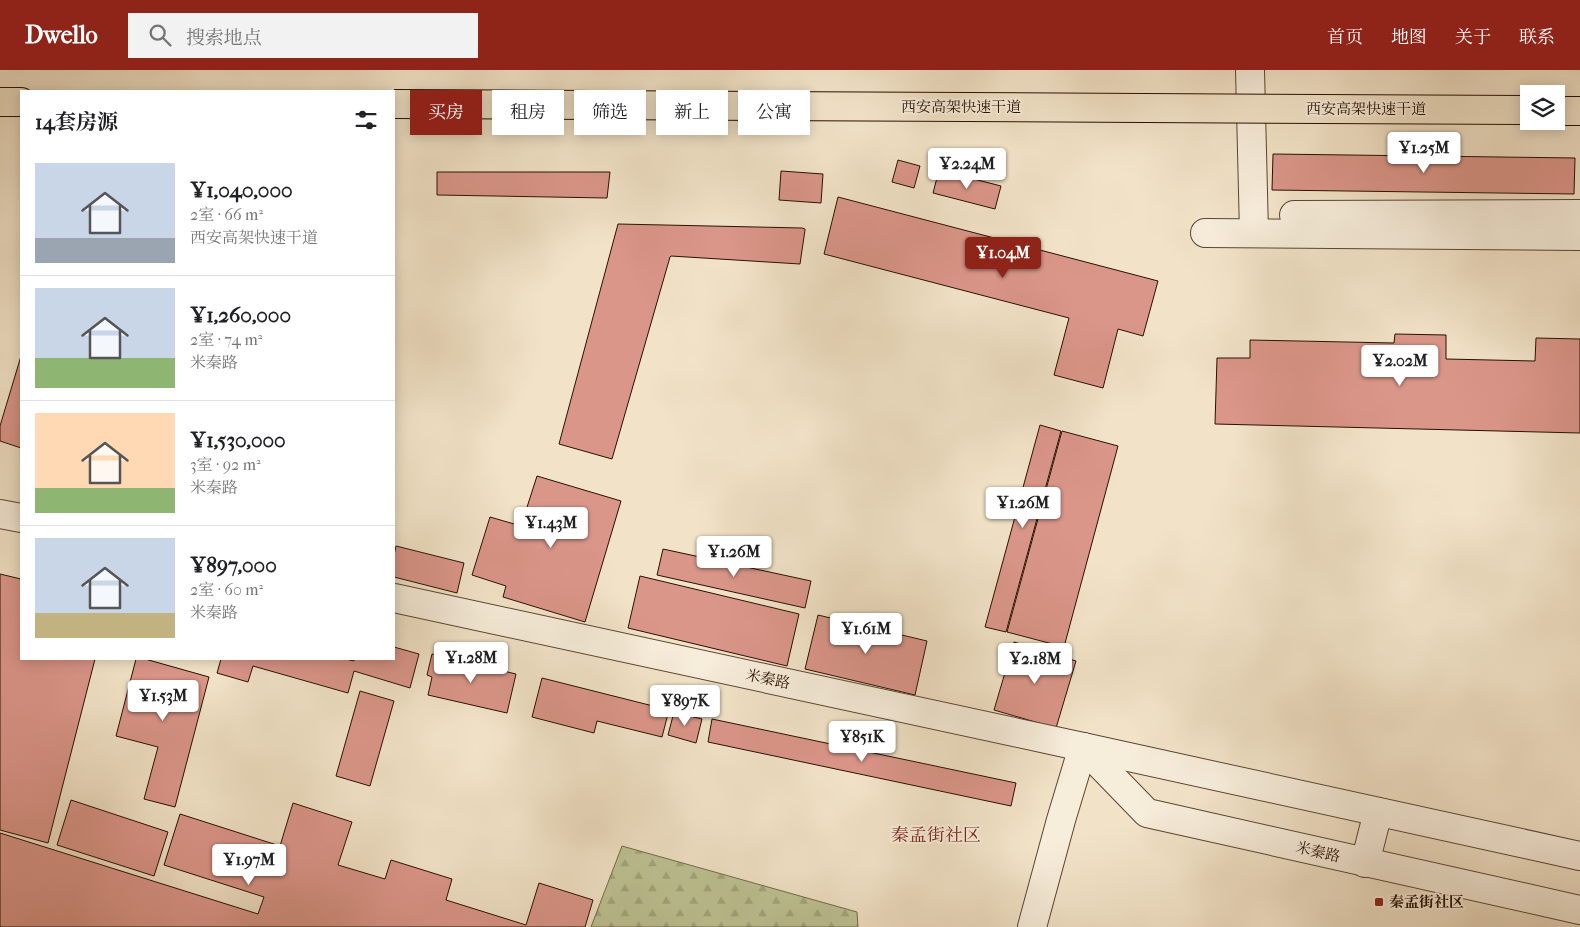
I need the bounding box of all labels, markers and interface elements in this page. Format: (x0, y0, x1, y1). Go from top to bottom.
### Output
search box (128, 13, 478, 58)
text: Dwello (25, 21, 98, 49)
icon: search (146, 21, 174, 49)
text: 搜索地点 (186, 27, 262, 49)
text: 首页 (1327, 27, 1363, 48)
text: 地图 (1391, 27, 1427, 48)
text: 关于 (1455, 27, 1491, 48)
text: 联系 (1519, 27, 1555, 48)
map controls (1520, 85, 1565, 130)
button: layers (1520, 85, 1565, 130)
chip: 买房 (410, 90, 482, 135)
chip: 租房 (492, 90, 564, 135)
chip: 筛选 (574, 90, 646, 135)
chip: 新上 (656, 90, 728, 135)
chip: 公寓 (738, 90, 810, 135)
street label: 西安高架快速干道 (901, 98, 1021, 116)
street label: 西安高架快速干道 (1306, 100, 1426, 118)
icon: filters (352, 106, 380, 134)
text: 14套房源 (35, 110, 118, 134)
pin: ¥1.25M (1383, 132, 1465, 174)
text: ¥1.25M (1398, 138, 1450, 157)
pin: ¥2.24M (926, 148, 1008, 190)
text: ¥2.24M (939, 154, 995, 173)
text: ¥1,040,000 (190, 178, 293, 202)
icon: home (75, 183, 135, 243)
text: 2室 · 66 m² (190, 205, 263, 224)
text: 西安高架快速干道 (190, 228, 318, 247)
pin: ¥1.04M (962, 236, 1044, 279)
text: ¥1.04M (976, 243, 1030, 262)
text: ¥1,260,000 (190, 303, 291, 327)
icon: home (75, 308, 135, 368)
text: 2室 · 74 m² (190, 330, 262, 349)
pin: ¥2.02M (1359, 344, 1441, 387)
text: ¥2.02M (1372, 351, 1428, 370)
text: 米秦路 (190, 353, 238, 372)
text: ¥1,530,000 (190, 428, 286, 452)
icon: home (75, 433, 135, 493)
text: 3室 · 92 m² (190, 455, 261, 474)
text: 米秦路 (190, 478, 238, 497)
pin: ¥1.26M (982, 486, 1064, 529)
text: ¥1.26M (997, 493, 1049, 512)
pin: ¥1.43M (510, 506, 592, 549)
text: ¥1.43M (525, 513, 577, 532)
pin: ¥1.26M (693, 536, 775, 578)
text: ¥1.26M (708, 542, 760, 561)
text: ¥897,000 (190, 553, 277, 577)
icon: home (75, 558, 135, 618)
text: 2室 · 60 m² (190, 580, 263, 599)
text: 米秦路 (190, 603, 238, 622)
pin: ¥1.61M (825, 612, 907, 655)
text: ¥1.61M (841, 619, 891, 638)
pin: ¥1.28M (430, 642, 512, 684)
pin: ¥2.18M (994, 642, 1076, 685)
text: ¥1.28M (445, 648, 497, 667)
text: ¥2.18M (1009, 649, 1061, 668)
street label: 米秦路 (744, 666, 792, 692)
pin: ¥1.53M (122, 680, 204, 722)
pin: ¥897K (650, 684, 720, 727)
text: ¥1.53M (139, 686, 187, 705)
text: ¥897K (661, 691, 709, 710)
pin: ¥851K (827, 720, 897, 763)
text: ¥851K (840, 727, 884, 746)
district label: 秦孟街社区 (891, 825, 981, 846)
street label: 米秦路 (1294, 838, 1342, 866)
pin: ¥1.97M (208, 844, 290, 886)
text: ¥1.97M (223, 850, 275, 869)
place label: 秦孟街社区 (1389, 893, 1464, 911)
marker: 秦孟街社区 (1373, 896, 1385, 908)

